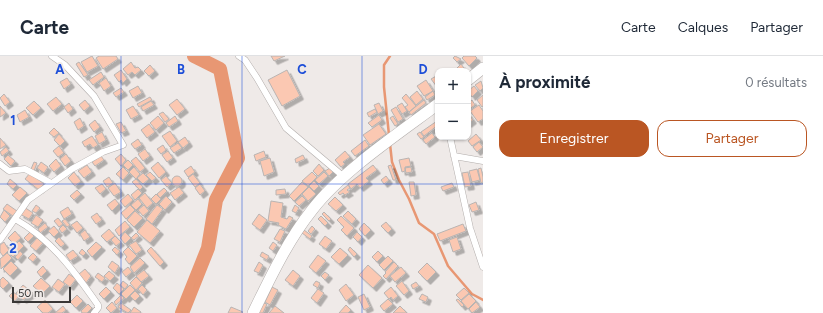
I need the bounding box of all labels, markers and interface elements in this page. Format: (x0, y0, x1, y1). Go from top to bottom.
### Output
text: Carte (20, 16, 69, 39)
text: Carte (621, 19, 656, 36)
text: Calques (678, 19, 728, 36)
text: Partager (750, 19, 803, 36)
text: A (55, 62, 65, 77)
text: B (177, 62, 185, 77)
text: C (297, 62, 307, 77)
text: D (418, 62, 428, 77)
map controls (435, 68, 471, 140)
button: + (435, 68, 471, 104)
text: À proximité (499, 72, 590, 92)
text: 0 résultats (745, 75, 807, 90)
button: − (435, 104, 471, 140)
text: 1 (10, 113, 16, 128)
button: Enregistrer (499, 120, 649, 157)
button: Partager (657, 120, 807, 157)
text: 2 (9, 241, 17, 256)
scale bar (12, 285, 71, 304)
text: 50 m (18, 287, 43, 300)

